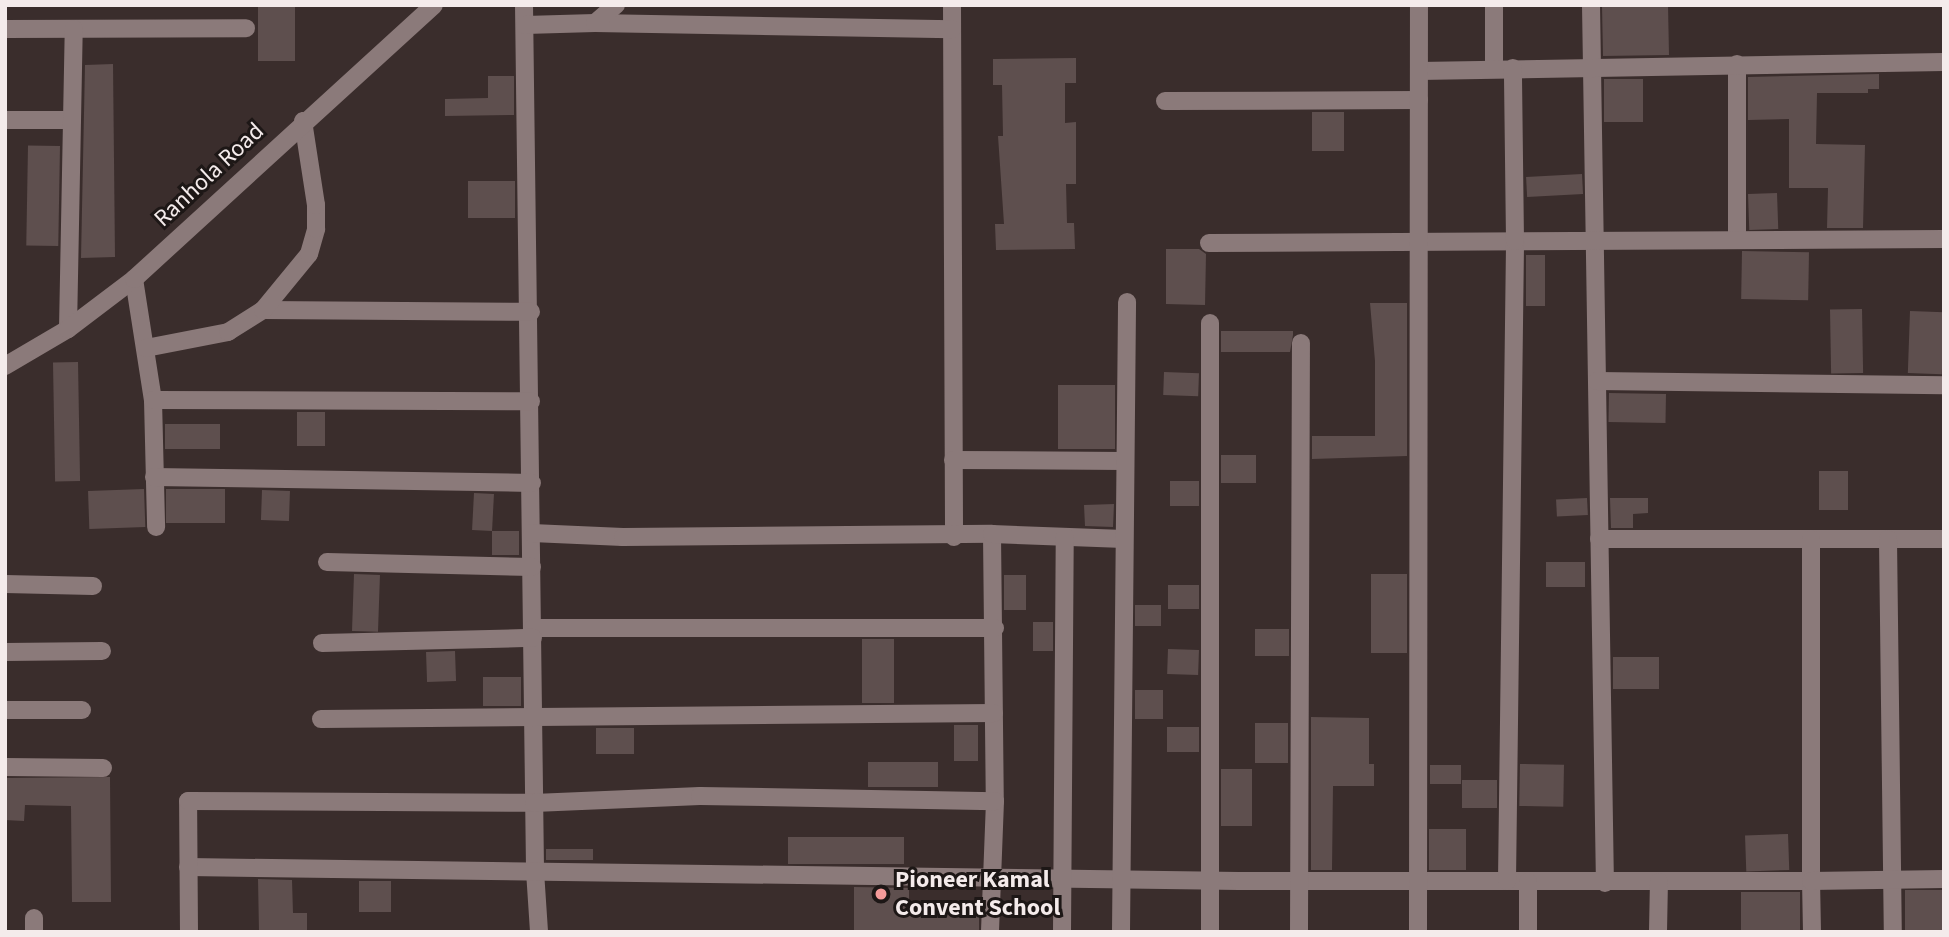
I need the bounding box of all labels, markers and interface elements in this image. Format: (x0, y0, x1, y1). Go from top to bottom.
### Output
street label: Ranhola Road (148, 117, 270, 233)
place label: Pioneer Kamal Convent School (895, 866, 1060, 922)
marker: Pioneer Kamal Convent School (873, 886, 889, 902)

